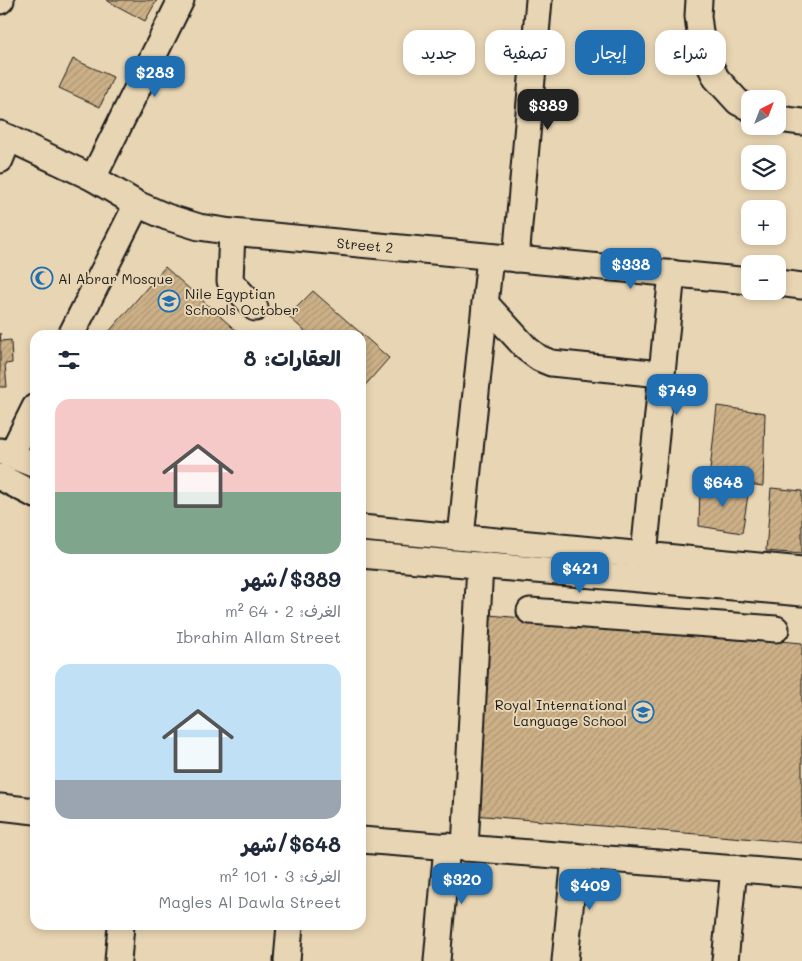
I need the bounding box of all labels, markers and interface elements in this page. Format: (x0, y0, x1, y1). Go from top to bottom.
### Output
chip: جديد (403, 30, 475, 75)
chip: تصفية (485, 30, 565, 75)
chip: إيجار (575, 30, 645, 75)
chip: شراء (655, 30, 726, 75)
pin: $283 (125, 56, 185, 98)
text: $283 (136, 61, 174, 82)
pin: $389 (518, 88, 578, 131)
north arrow (741, 90, 786, 135)
map controls (741, 90, 786, 300)
text: $389 (528, 94, 568, 115)
button: layers (741, 145, 786, 190)
button: + (741, 200, 786, 245)
street label: Street 2 (336, 233, 394, 257)
pin: $338 (601, 248, 661, 290)
text: $338 (611, 253, 651, 274)
button: − (741, 255, 786, 300)
mosque icon: Al Abrar Mosque (30, 266, 54, 290)
place label: Al Abrar Mosque (58, 269, 173, 288)
place label: Nile Egyptian Schools October (185, 284, 299, 319)
school or university icon: Nile Egyptian Schools October (157, 289, 181, 313)
text: العقارات: 8 (243, 344, 341, 371)
icon: filters (55, 346, 83, 374)
pin: $749 (647, 374, 707, 416)
text: $749 (658, 379, 696, 400)
icon: home (153, 431, 243, 521)
pin: $648 (693, 466, 753, 508)
text: $648 (703, 471, 743, 492)
pin: $421 (550, 552, 610, 594)
text: $421 (562, 557, 598, 578)
text: $389/شهر (243, 565, 341, 592)
text: الغرف: 2 · 64 m² (225, 600, 341, 621)
text: Ibrahim Allam Street (176, 626, 341, 647)
place label: Royal International Language School (495, 695, 627, 730)
icon: home (153, 696, 243, 786)
school or university icon: Royal International Language School (631, 700, 655, 724)
text: $648/شهر (242, 830, 341, 857)
pin: $320 (432, 862, 492, 905)
text: الغرف: 3 · 101 m² (219, 865, 341, 886)
text: $320 (443, 868, 481, 889)
pin: $409 (560, 868, 620, 911)
text: $409 (570, 874, 610, 895)
text: Magles Al Dawla Street (159, 891, 341, 912)

